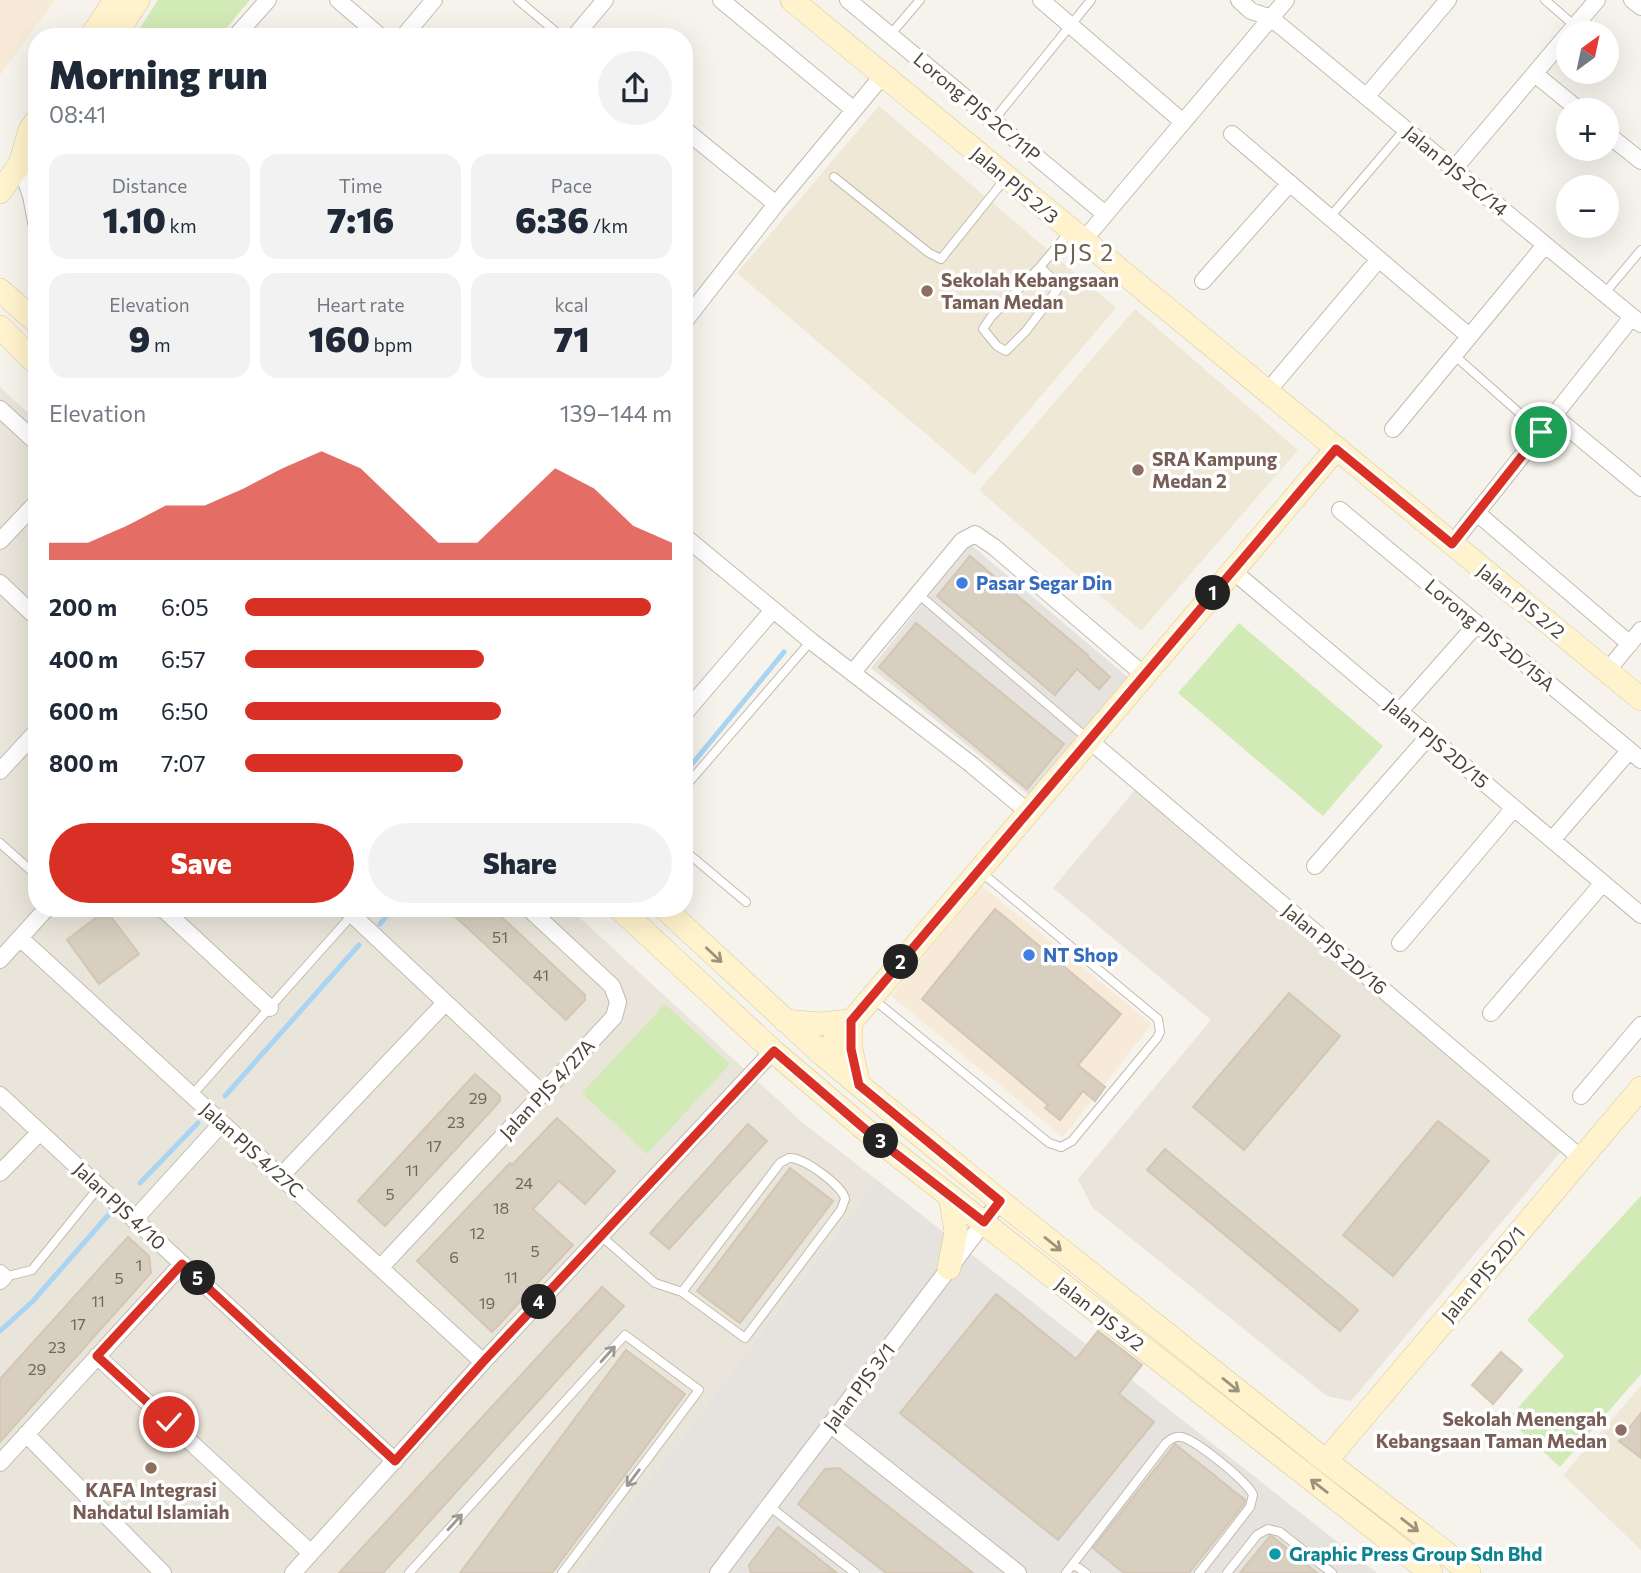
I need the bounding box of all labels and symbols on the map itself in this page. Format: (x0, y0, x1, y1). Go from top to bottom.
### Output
north arrow (1556, 21, 1619, 84)
street label: Lorong PJS 2C/11P (909, 47, 1045, 166)
street label: Jalan PJS 2C/14 (1400, 120, 1513, 221)
street label: Jalan PJS 2/3 (967, 141, 1064, 228)
district label: PJS 2 (1053, 238, 1115, 266)
place label: Sekolah Kebangsaan Taman Medan (941, 268, 1119, 313)
marker: Sekolah Kebangsaan Taman Medan (919, 283, 935, 299)
pin (1511, 402, 1571, 462)
place label: SRA Kampung Medan 2 (1152, 447, 1278, 492)
marker: SRA Kampung Medan 2 (1130, 462, 1146, 478)
street label: Jalan PJS 2/2 (1473, 558, 1570, 643)
place label: Pasar Segar Din (976, 571, 1112, 594)
street label: Lorong PJS 2D/15A (1421, 574, 1560, 696)
marker: Pasar Segar Din (954, 575, 970, 591)
pin: 1 (1196, 576, 1230, 610)
street label: Jalan PJS 2D/15 (1381, 693, 1494, 793)
street label: Jalan PJS 2D/16 (1278, 898, 1392, 999)
house number: 51 (492, 927, 508, 946)
place label: NT Shop (1043, 943, 1118, 966)
pin: 2 (884, 944, 918, 979)
one-way arrow (705, 946, 722, 963)
marker: NT Shop (1021, 947, 1037, 963)
house number: 41 (533, 965, 549, 984)
street label: Jalan PJS 4/27A (494, 1034, 599, 1144)
house number: 29 (469, 1088, 487, 1107)
street label: Jalan PJS 4/27C (196, 1098, 308, 1202)
house number: 23 (447, 1112, 465, 1131)
pin: 3 (864, 1124, 898, 1158)
house number: 17 (426, 1136, 442, 1155)
street label: Jalan PJS 4/10 (70, 1157, 171, 1254)
house number: 11 (405, 1160, 419, 1179)
house number: 24 (515, 1173, 533, 1192)
house number: 5 (385, 1184, 395, 1203)
house number: 18 (493, 1198, 509, 1217)
street label: Jalan PJS 2D/1 (1436, 1221, 1529, 1326)
house number: 12 (469, 1223, 485, 1242)
one-way arrow (1044, 1236, 1062, 1251)
house number: 5 (530, 1241, 540, 1260)
house number: 6 (449, 1247, 459, 1266)
house number: 1 (136, 1255, 142, 1274)
pin: 5 (180, 1260, 216, 1296)
house number: 11 (504, 1267, 518, 1286)
house number: 5 (114, 1268, 124, 1287)
street label: Jalan PJS 3/2 (1051, 1272, 1149, 1355)
pin: 4 (522, 1284, 556, 1320)
house number: 11 (91, 1291, 105, 1310)
house number: 19 (479, 1293, 495, 1312)
house number: 17 (70, 1314, 86, 1333)
house number: 23 (48, 1337, 66, 1356)
street label: Jalan PJS 3/1 (818, 1338, 899, 1435)
one-way arrow (600, 1345, 616, 1363)
house number: 29 (28, 1359, 46, 1378)
one-way arrow (1222, 1378, 1240, 1393)
pin (139, 1392, 199, 1452)
place label: Sekolah Menengah Kebangsaan Taman Medan (1376, 1407, 1607, 1452)
marker: Sekolah Menengah Kebangsaan Taman Medan (1613, 1422, 1629, 1438)
marker: KAFA Integrasi Nahdatul Islamiah (143, 1460, 159, 1476)
one-way arrow (625, 1469, 640, 1487)
place label: KAFA Integrasi Nahdatul Islamiah (73, 1478, 229, 1523)
one-way arrow (1310, 1478, 1329, 1493)
one-way arrow (447, 1514, 463, 1532)
one-way arrow (1401, 1518, 1419, 1533)
place label: Graphic Press Group Sdn Bhd (1289, 1542, 1542, 1565)
marker: Graphic Press Group Sdn Bhd (1267, 1546, 1283, 1562)

